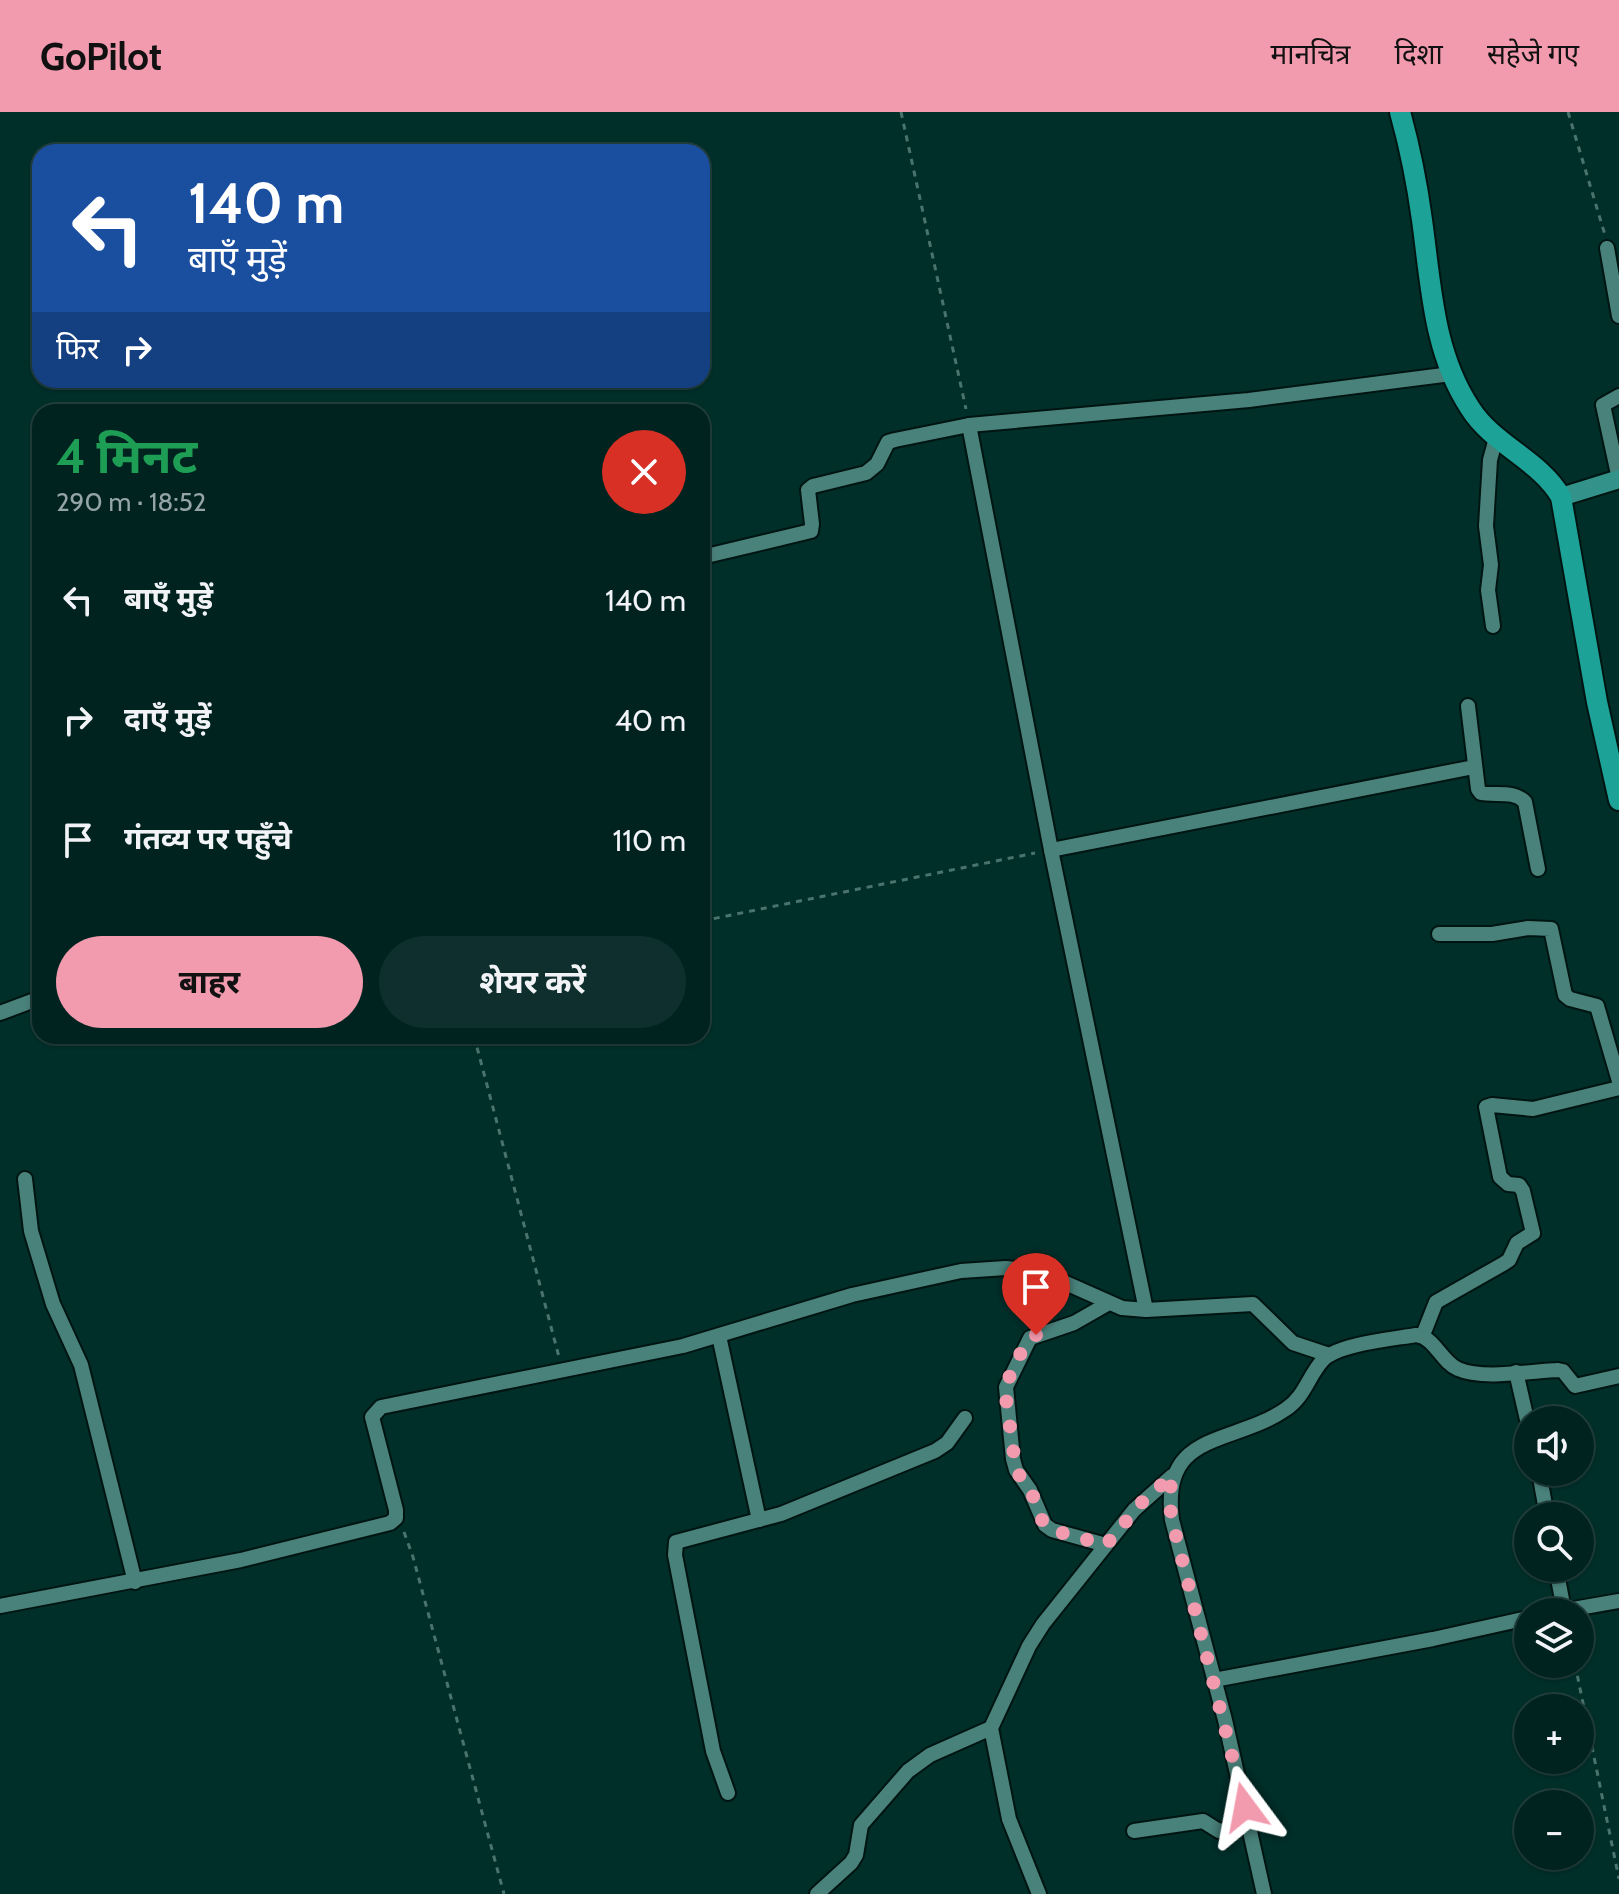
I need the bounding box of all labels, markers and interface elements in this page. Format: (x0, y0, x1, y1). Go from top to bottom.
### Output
text: GoPilot (40, 33, 162, 80)
text: मानचित्र (1270, 37, 1350, 71)
text: दिशा (1394, 37, 1443, 71)
text: सहेजे गए (1487, 37, 1579, 71)
text: 140 m (188, 169, 344, 237)
icon: left (56, 176, 160, 280)
text: बाएँ मुड़ें (188, 237, 287, 281)
icon: right (115, 328, 159, 372)
text: फिर (56, 330, 99, 367)
text: 4 मिनट (56, 427, 197, 485)
button: close (602, 430, 686, 514)
text: 290 m · 18:52 (56, 486, 206, 518)
icon: left (56, 578, 100, 622)
text: बाएँ मुड़ें (124, 580, 213, 617)
text: 140 m (605, 582, 686, 619)
icon: right (56, 698, 100, 742)
text: दाएँ मुड़ें (124, 700, 211, 737)
text: 40 m (615, 702, 686, 739)
icon: arrive (56, 818, 100, 862)
text: गंतव्य पर पहुँचे (124, 820, 292, 857)
text: 110 m (612, 822, 686, 859)
button: बाहर (56, 936, 363, 1028)
button: शेयर करें (379, 936, 686, 1028)
pin (1002, 1253, 1070, 1335)
icon: arrive (1014, 1265, 1058, 1309)
map controls (1514, 1406, 1594, 1870)
button: sound (1514, 1406, 1594, 1486)
button: search (1514, 1502, 1594, 1582)
button: layers (1514, 1598, 1594, 1678)
button: + (1514, 1694, 1594, 1774)
position arrow (1203, 1765, 1287, 1849)
button: − (1514, 1790, 1594, 1870)

